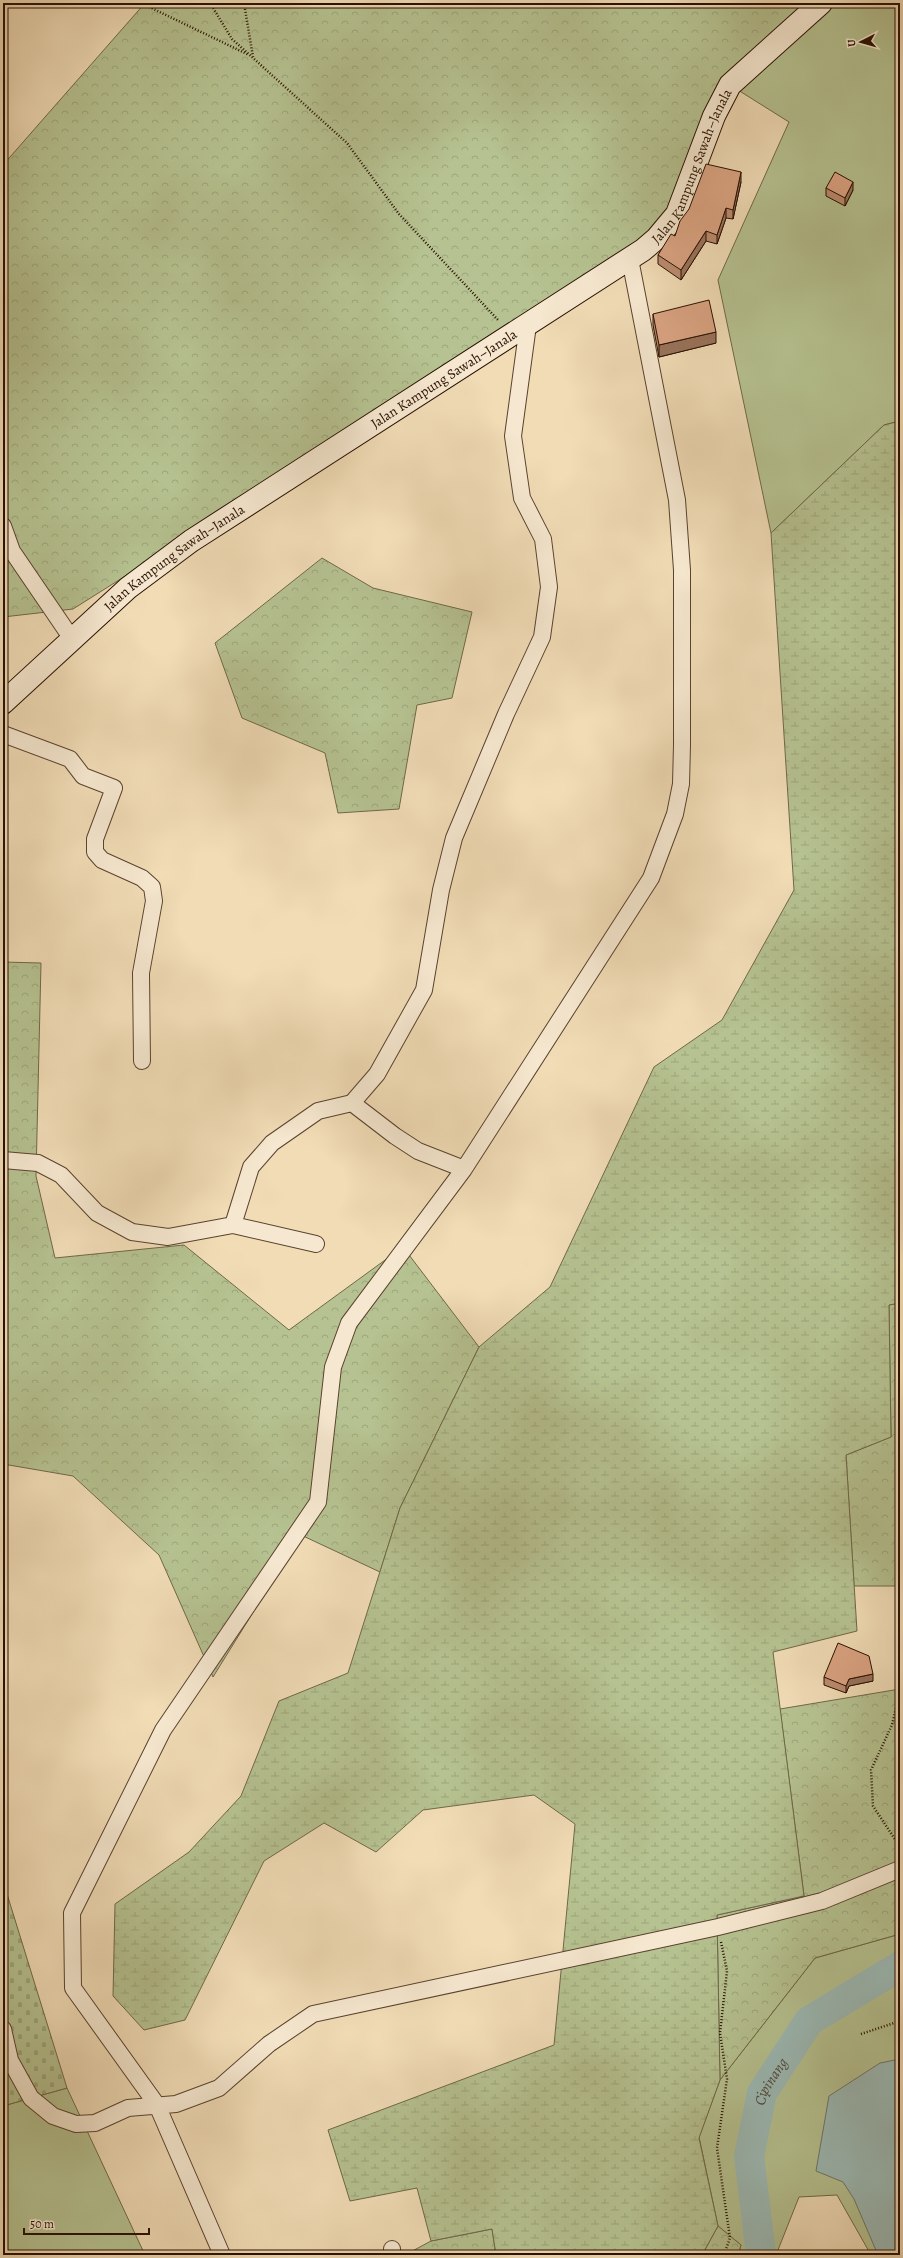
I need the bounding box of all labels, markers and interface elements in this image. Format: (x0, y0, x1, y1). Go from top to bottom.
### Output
north arrow (841, 22, 881, 62)
text: U (844, 38, 859, 47)
street label: Jalan Kampung Sawah–Janala (648, 85, 737, 249)
street label: Jalan Kampung Sawah–Janala (367, 324, 521, 433)
street label: Jalan Kampung Sawah–Janala (100, 500, 249, 616)
water label: Cipinang (750, 2054, 792, 2107)
scale bar (24, 2210, 149, 2236)
text: 50 m (30, 2216, 54, 2232)

